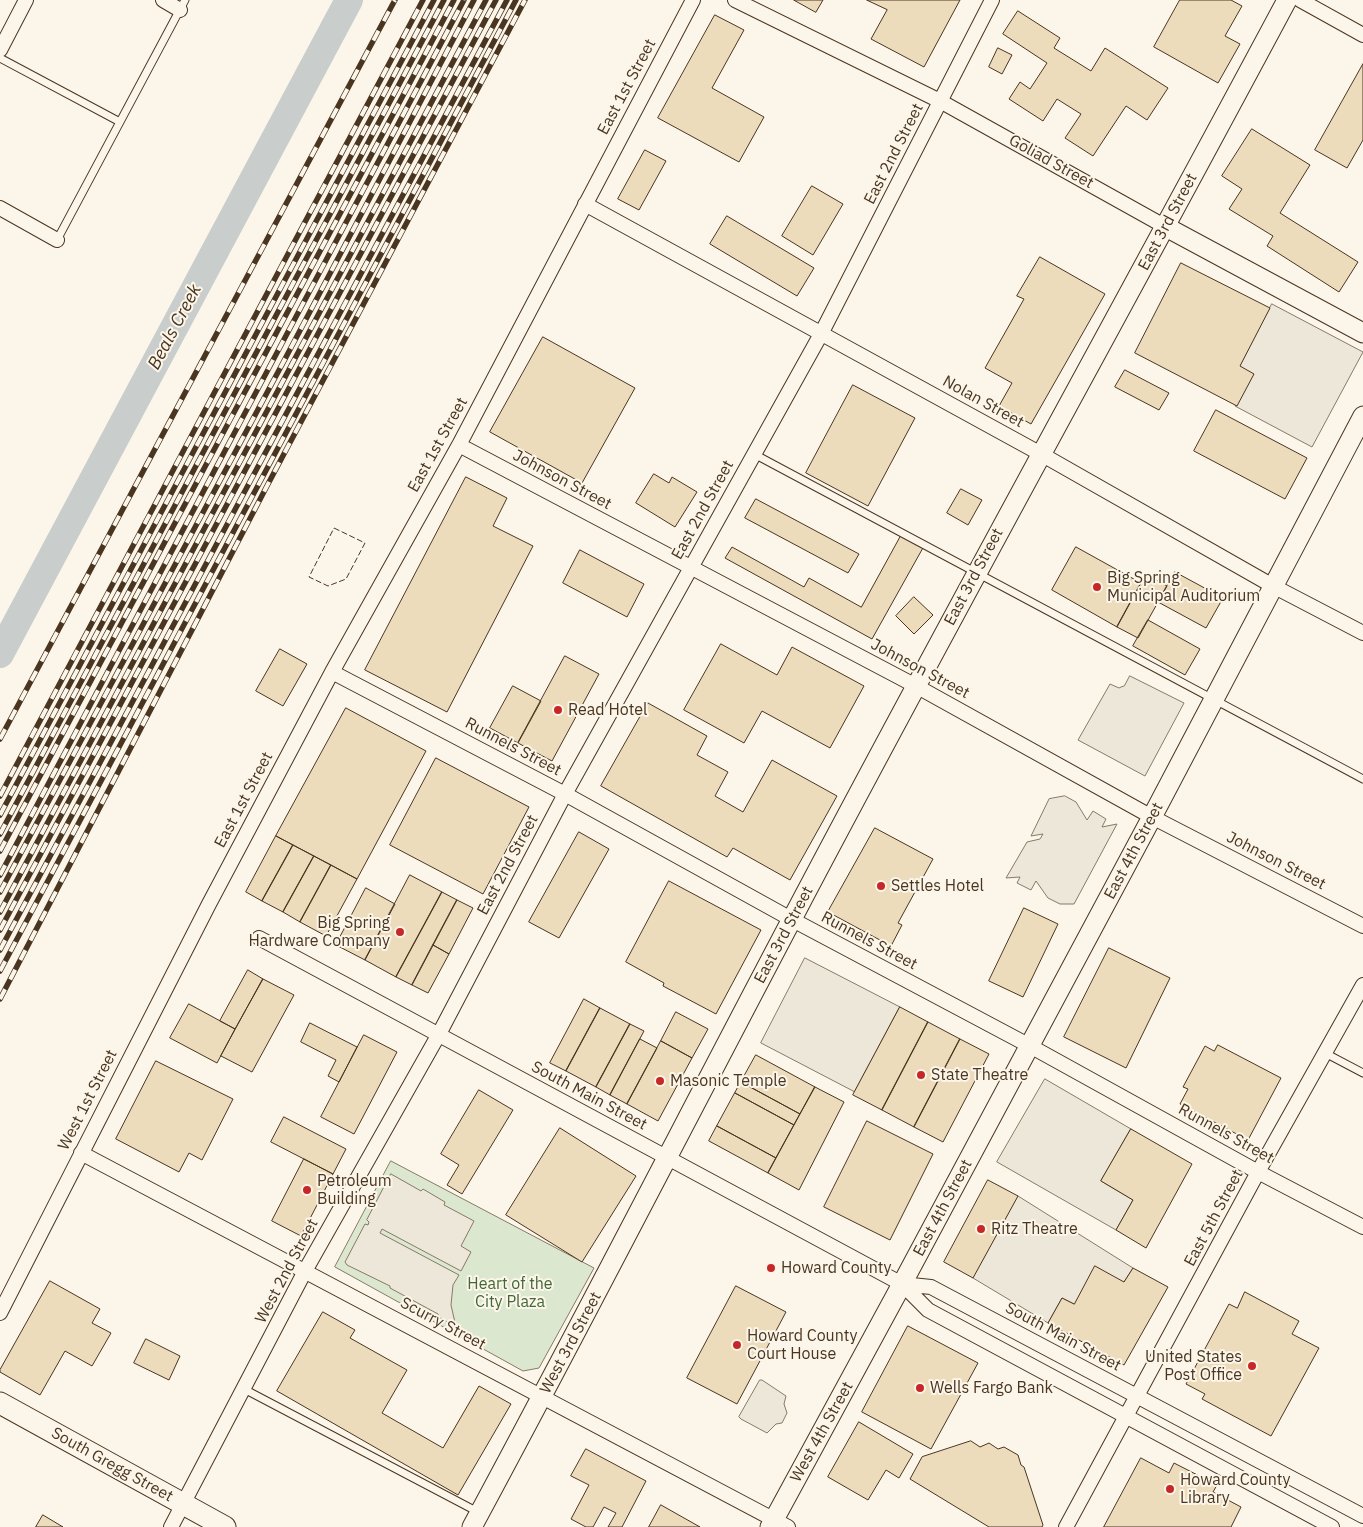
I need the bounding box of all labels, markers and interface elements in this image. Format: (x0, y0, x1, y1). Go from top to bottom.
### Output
street label: East 1st Street (594, 36, 660, 138)
street label: East 2nd Street (860, 100, 928, 208)
street label: Goliad Street (1005, 131, 1097, 193)
street label: East 3rd Street (1134, 170, 1202, 274)
water label: Beals Creek (144, 281, 206, 373)
street label: Nolan Street (939, 372, 1027, 432)
street label: East 1st Street (404, 394, 472, 496)
street label: Johnson Street (509, 446, 615, 514)
street label: East 2nd Street (668, 457, 738, 563)
street label: East 3rd Street (940, 525, 1008, 629)
place label: Big Spring Municipal Auditorium (1107, 568, 1260, 606)
marker: Big Spring Municipal Auditorium (1091, 581, 1103, 593)
street label: Johnson Street (867, 635, 973, 703)
place label: Read Hotel (568, 700, 647, 720)
marker: Read Hotel (552, 704, 564, 716)
street label: Runnels Street (462, 714, 564, 780)
street label: East 1st Street (211, 749, 277, 851)
street label: East 4th Street (1100, 799, 1168, 903)
street label: East 2nd Street (474, 812, 542, 918)
street label: Johnson Street (1223, 828, 1329, 894)
place label: Settles Hotel (891, 876, 984, 896)
marker: Settles Hotel (875, 880, 887, 892)
street label: East 3rd Street (750, 883, 818, 987)
street label: Runnels Street (818, 908, 920, 974)
place label: Big Spring Hardware Company (248, 913, 390, 951)
marker: Big Spring Hardware Company (394, 926, 406, 938)
street label: West 1st Street (54, 1046, 122, 1154)
street label: South Main Street (528, 1057, 650, 1135)
place label: State Theatre (931, 1065, 1028, 1085)
marker: State Theatre (915, 1069, 927, 1081)
place label: Masonic Temple (670, 1071, 786, 1091)
marker: Masonic Temple (654, 1075, 666, 1087)
street label: Runnels Street (1175, 1100, 1277, 1168)
street label: East 4th Street (909, 1156, 977, 1260)
street label: East 5th Street (1180, 1166, 1248, 1270)
place label: Petroleum Building (317, 1171, 392, 1209)
marker: Petroleum Building (301, 1184, 313, 1196)
street label: West 2nd Street (251, 1216, 323, 1326)
place label: Ritz Theatre (991, 1219, 1078, 1239)
marker: Ritz Theatre (975, 1223, 987, 1235)
place label: Howard County (781, 1258, 891, 1278)
marker: Howard County (765, 1262, 777, 1274)
park label: Heart of the City Plaza (467, 1274, 553, 1312)
street label: West 3rd Street (536, 1289, 606, 1397)
street label: Scurry Street (397, 1293, 489, 1355)
street label: South Main Street (1002, 1298, 1124, 1376)
place label: Howard County Court House (747, 1326, 857, 1364)
marker: Howard County Court House (731, 1339, 743, 1351)
place label: United States Post Office (1145, 1347, 1242, 1385)
marker: United States Post Office (1246, 1360, 1258, 1372)
street label: West 4th Street (786, 1378, 858, 1486)
place label: Wells Fargo Bank (930, 1378, 1053, 1398)
marker: Wells Fargo Bank (914, 1382, 926, 1394)
street label: South Gregg Street (48, 1424, 176, 1506)
place label: Howard County Library (1180, 1470, 1290, 1508)
marker: Howard County Library (1164, 1483, 1176, 1495)

